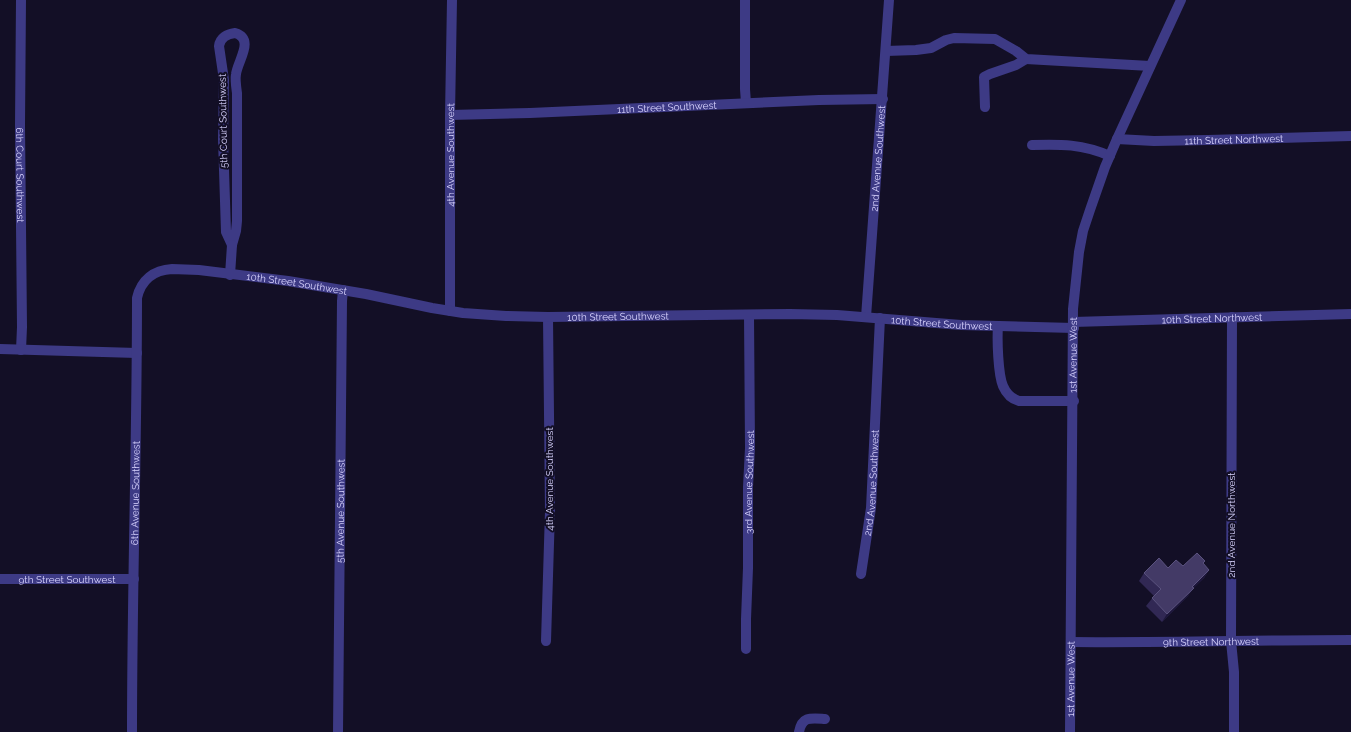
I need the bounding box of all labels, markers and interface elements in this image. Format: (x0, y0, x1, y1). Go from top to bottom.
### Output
street label: 5th Court Southwest (217, 73, 229, 168)
street label: 11th Street Southwest (617, 99, 718, 115)
street label: 4th Avenue Southwest (444, 102, 456, 207)
street label: 2nd Avenue Southwest (868, 104, 887, 212)
street label: 6th Court Southwest (15, 127, 26, 223)
street label: 11th Street Northwest (1184, 132, 1284, 146)
street label: 10th Street Southwest (246, 270, 349, 296)
street label: 10th Street Southwest (567, 310, 670, 322)
street label: 10th Street Northwest (1161, 311, 1263, 325)
street label: 10th Street Southwest (891, 314, 993, 331)
street label: 1st Avenue West (1067, 316, 1078, 393)
street label: 4th Avenue Southwest (544, 427, 555, 531)
street label: 3rd Avenue Southwest (742, 429, 756, 534)
street label: 2nd Avenue Southwest (861, 429, 880, 536)
street label: 6th Avenue Southwest (128, 440, 141, 545)
street label: 5th Avenue Southwest (334, 458, 346, 563)
street label: 2nd Avenue Northwest (1226, 472, 1237, 578)
street label: 9th Street Southwest (18, 574, 116, 585)
street label: 9th Street Northwest (1163, 635, 1260, 647)
street label: 1st Avenue West (1065, 640, 1076, 717)

